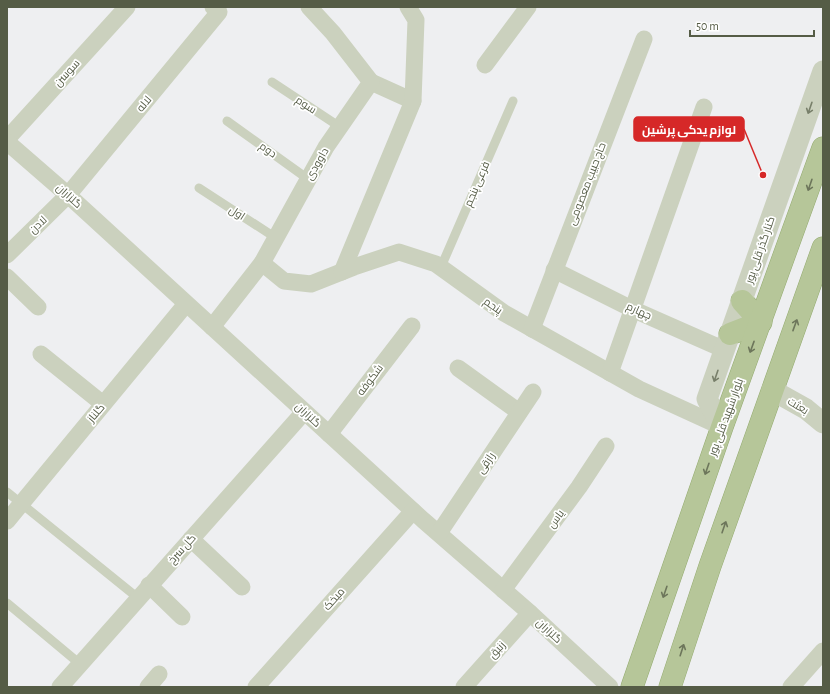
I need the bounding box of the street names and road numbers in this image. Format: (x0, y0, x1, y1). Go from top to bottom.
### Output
street label: سوسن (52, 57, 83, 89)
street label: لاله (134, 94, 154, 114)
street label: سوم (293, 94, 318, 117)
street label: دوم (256, 140, 279, 161)
street label: حاج حبیب معصومی (566, 141, 610, 228)
street label: داوودی (303, 146, 331, 183)
street label: فرعی پنجم (463, 160, 493, 209)
street label: گلزاران (53, 182, 84, 211)
street label: اول (227, 204, 247, 223)
street label: لادن (27, 214, 50, 237)
street label: کنار گذر قلی پور (743, 215, 778, 286)
street label: پنجم (480, 296, 504, 318)
street label: چهارم (624, 301, 653, 323)
street label: شکوفه (355, 362, 386, 398)
street label: بلوار شهید قلی پور (707, 377, 746, 458)
street label: بعثت (786, 396, 810, 416)
street label: گلزاران (293, 401, 323, 430)
street label: گلناز (85, 402, 107, 426)
street label: رازقی (475, 450, 498, 476)
street label: یاس (546, 508, 567, 531)
street label: گل سرخ (166, 532, 199, 567)
street label: میخک (321, 586, 347, 612)
street label: گلزاران (534, 617, 564, 646)
street label: زنبق (487, 639, 508, 661)

